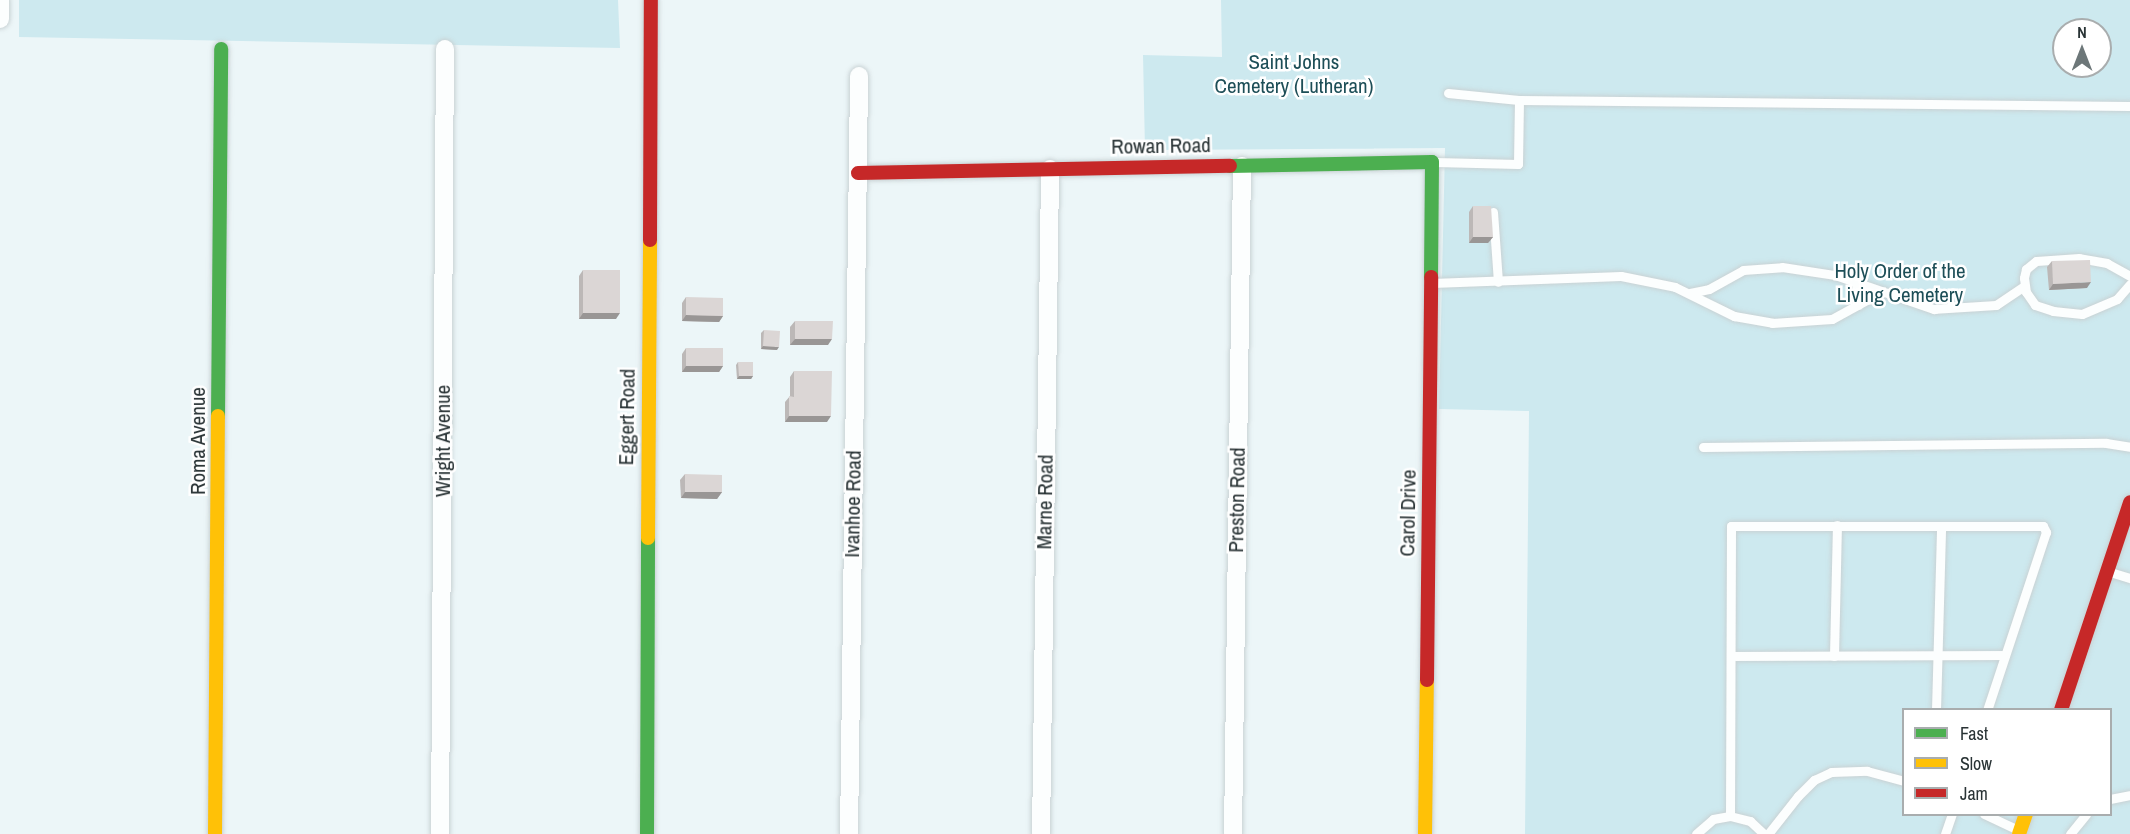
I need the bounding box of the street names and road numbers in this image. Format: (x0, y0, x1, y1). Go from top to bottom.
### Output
street label: Rowan Road (1111, 133, 1211, 159)
street label: Eggert Road (614, 368, 640, 466)
street label: Wright Avenue (430, 384, 456, 498)
street label: Roma Avenue (185, 387, 211, 495)
street label: Preston Road (1223, 447, 1251, 553)
street label: Ivanhoe Road (839, 450, 867, 558)
street label: Marne Road (1032, 454, 1058, 550)
street label: Carol Drive (1395, 469, 1421, 557)

